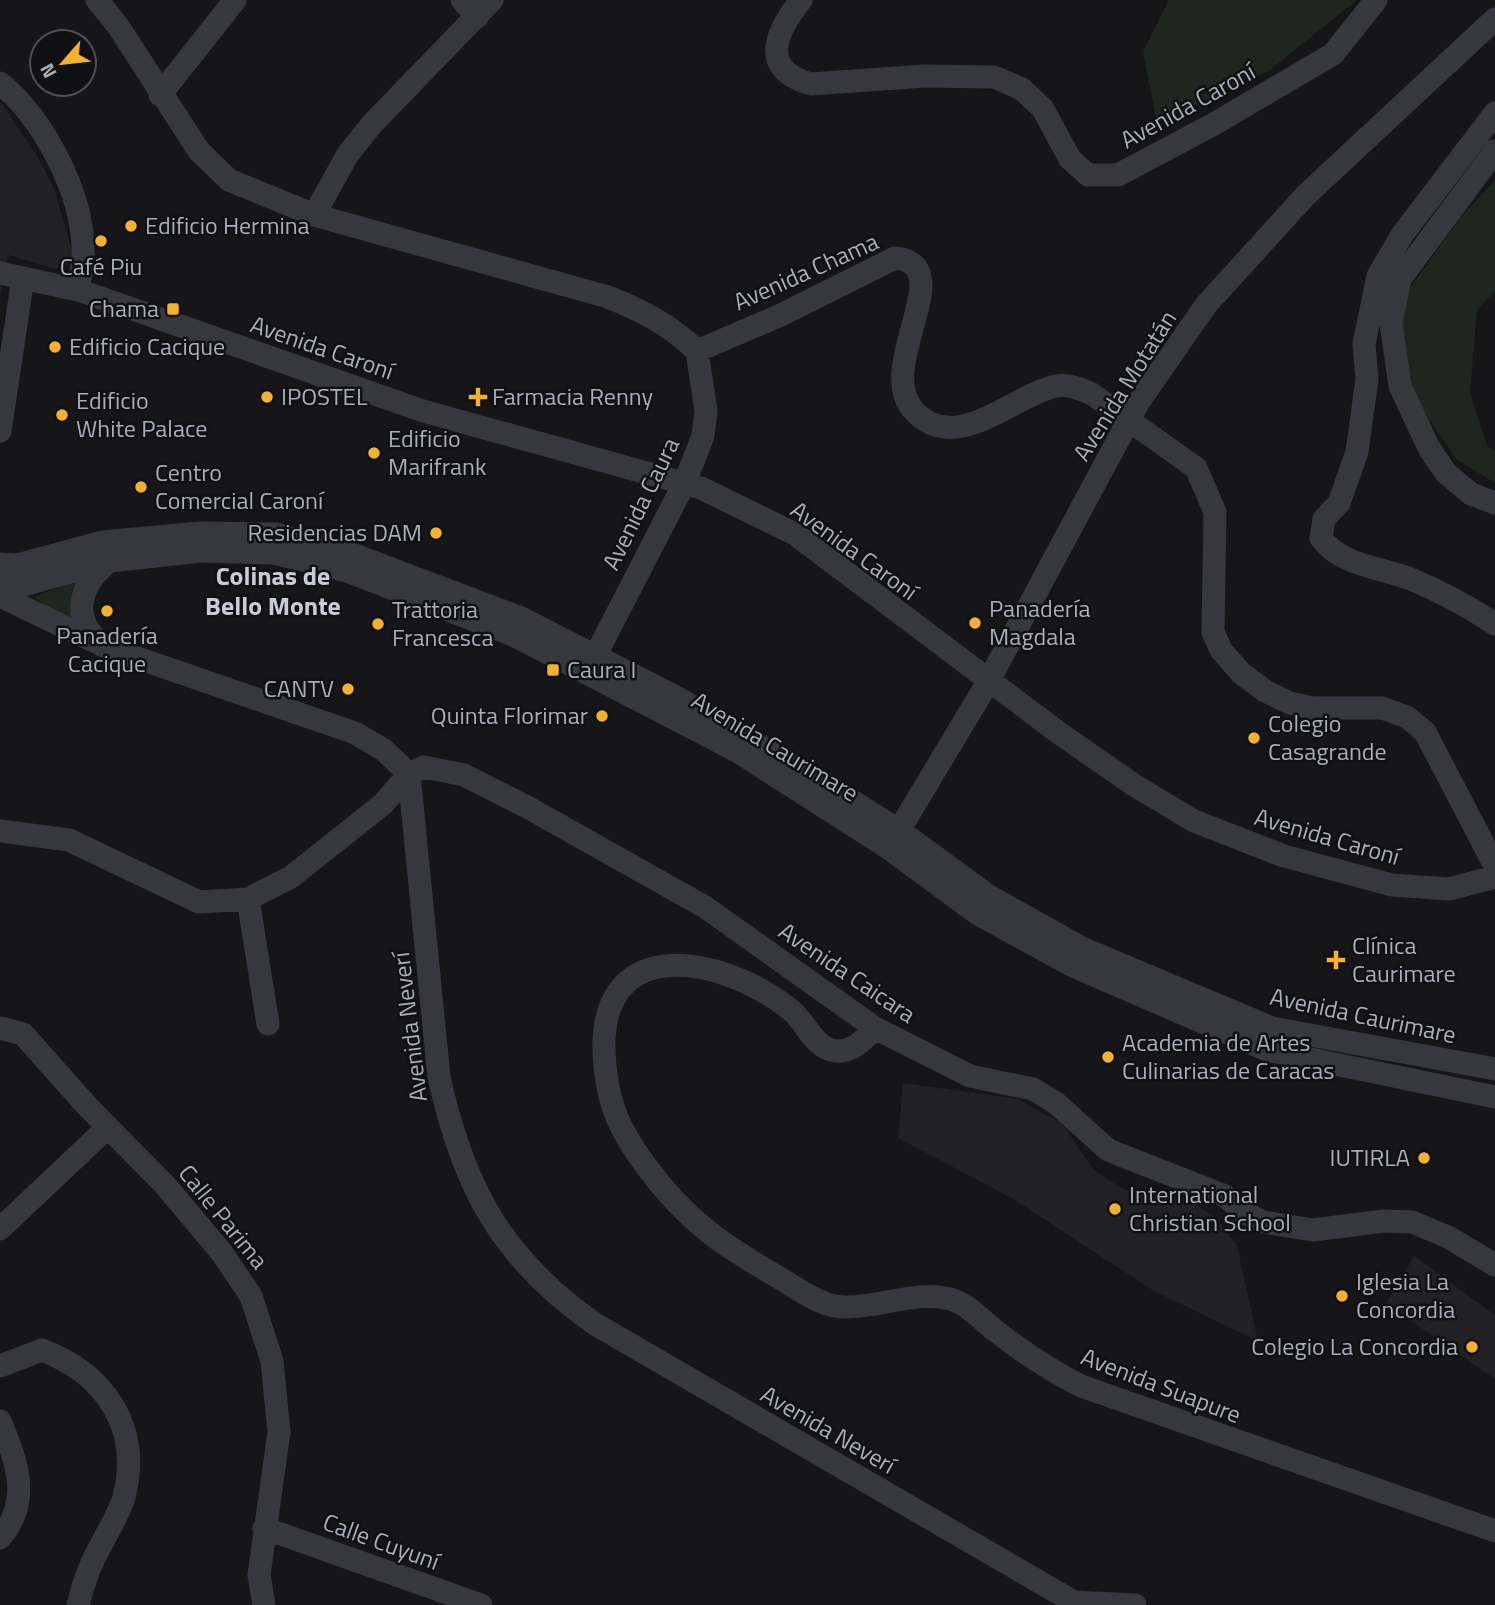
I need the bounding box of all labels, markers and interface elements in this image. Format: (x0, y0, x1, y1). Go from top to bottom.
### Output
north arrow (28, 28, 98, 98)
street label: Avenida Caroní (1113, 52, 1263, 157)
text: N (32, 59, 63, 84)
place label: Edificio Hermina (145, 207, 310, 243)
marker: Edificio Hermina (123, 218, 139, 234)
street label: Avenida Chama (727, 223, 884, 319)
marker: Café Piu (93, 233, 109, 249)
place label: Café Piu (60, 248, 142, 284)
place label: Chama (89, 290, 159, 326)
marker: Chama (165, 301, 181, 317)
street label: Avenida Motatán (1063, 303, 1185, 468)
street label: Avenida Caroní (246, 306, 400, 389)
place label: Edificio Cacique (69, 328, 225, 364)
marker: Edificio Cacique (47, 339, 63, 355)
place label: IPOSTEL (281, 378, 368, 414)
place label: Farmacia Renny (492, 378, 654, 414)
place label: Edificio White Palace (76, 382, 207, 446)
marker: IPOSTEL (259, 389, 275, 405)
marker: Farmacia Renny (470, 389, 486, 405)
marker: Edificio White Palace (54, 407, 70, 423)
place label: Edificio Marifrank (388, 420, 487, 484)
street label: Avenida Caura (592, 431, 688, 576)
marker: Edificio Marifrank (366, 445, 382, 461)
place label: Centro Comercial Caroní (155, 454, 325, 518)
marker: Centro Comercial Caroní (133, 479, 149, 495)
street label: Avenida Caroní (784, 492, 927, 610)
place label: Residencias DAM (247, 514, 422, 550)
marker: Residencias DAM (428, 525, 444, 541)
district label: Colinas de Bello Monte (205, 556, 341, 625)
place label: Panadería Magdala (989, 590, 1090, 654)
place label: Trattoria Francesca (392, 591, 493, 655)
marker: Panadería Cacique (99, 603, 115, 619)
marker: Panadería Magdala (967, 615, 983, 631)
marker: Trattoria Francesca (370, 616, 386, 632)
place label: Panadería Cacique (56, 617, 158, 681)
place label: Caura I (567, 651, 636, 687)
marker: Caura I (545, 662, 561, 678)
place label: CANTV (264, 670, 334, 706)
marker: CANTV (340, 681, 356, 697)
street label: Avenida Caurimare (685, 682, 866, 810)
place label: Quinta Florimar (431, 697, 588, 733)
place label: Colegio Casagrande (1268, 705, 1387, 769)
marker: Quinta Florimar (594, 708, 610, 724)
marker: Colegio Casagrande (1246, 730, 1262, 746)
street label: Avenida Caroní (1250, 798, 1406, 874)
street label: Avenida Caicara (772, 913, 923, 1031)
place label: Clínica Caurimare (1352, 927, 1456, 991)
street label: Avenida Neverí (382, 949, 436, 1104)
marker: Clínica Caurimare (1326, 950, 1346, 970)
street label: Avenida Caurimare (1267, 978, 1459, 1052)
place label: Academia de Artes Culinarias de Caracas (1122, 1024, 1334, 1088)
marker: Academia de Artes Culinarias de Caracas (1100, 1049, 1116, 1065)
place label: IUTIRLA (1330, 1139, 1410, 1175)
marker: IUTIRLA (1416, 1150, 1432, 1166)
street label: Calle Parima (170, 1156, 277, 1276)
place label: International Christian School (1129, 1176, 1291, 1240)
marker: International Christian School (1107, 1201, 1123, 1217)
place label: Iglesia La Concordia (1356, 1263, 1455, 1327)
marker: Iglesia La Concordia (1334, 1288, 1350, 1304)
place label: Colegio La Concordia (1251, 1328, 1458, 1364)
street label: Avenida Suapure (1076, 1338, 1247, 1432)
marker: Colegio La Concordia (1464, 1339, 1480, 1355)
street label: Avenida Neverí (754, 1376, 904, 1483)
street label: Calle Cuyuní (318, 1503, 446, 1579)

